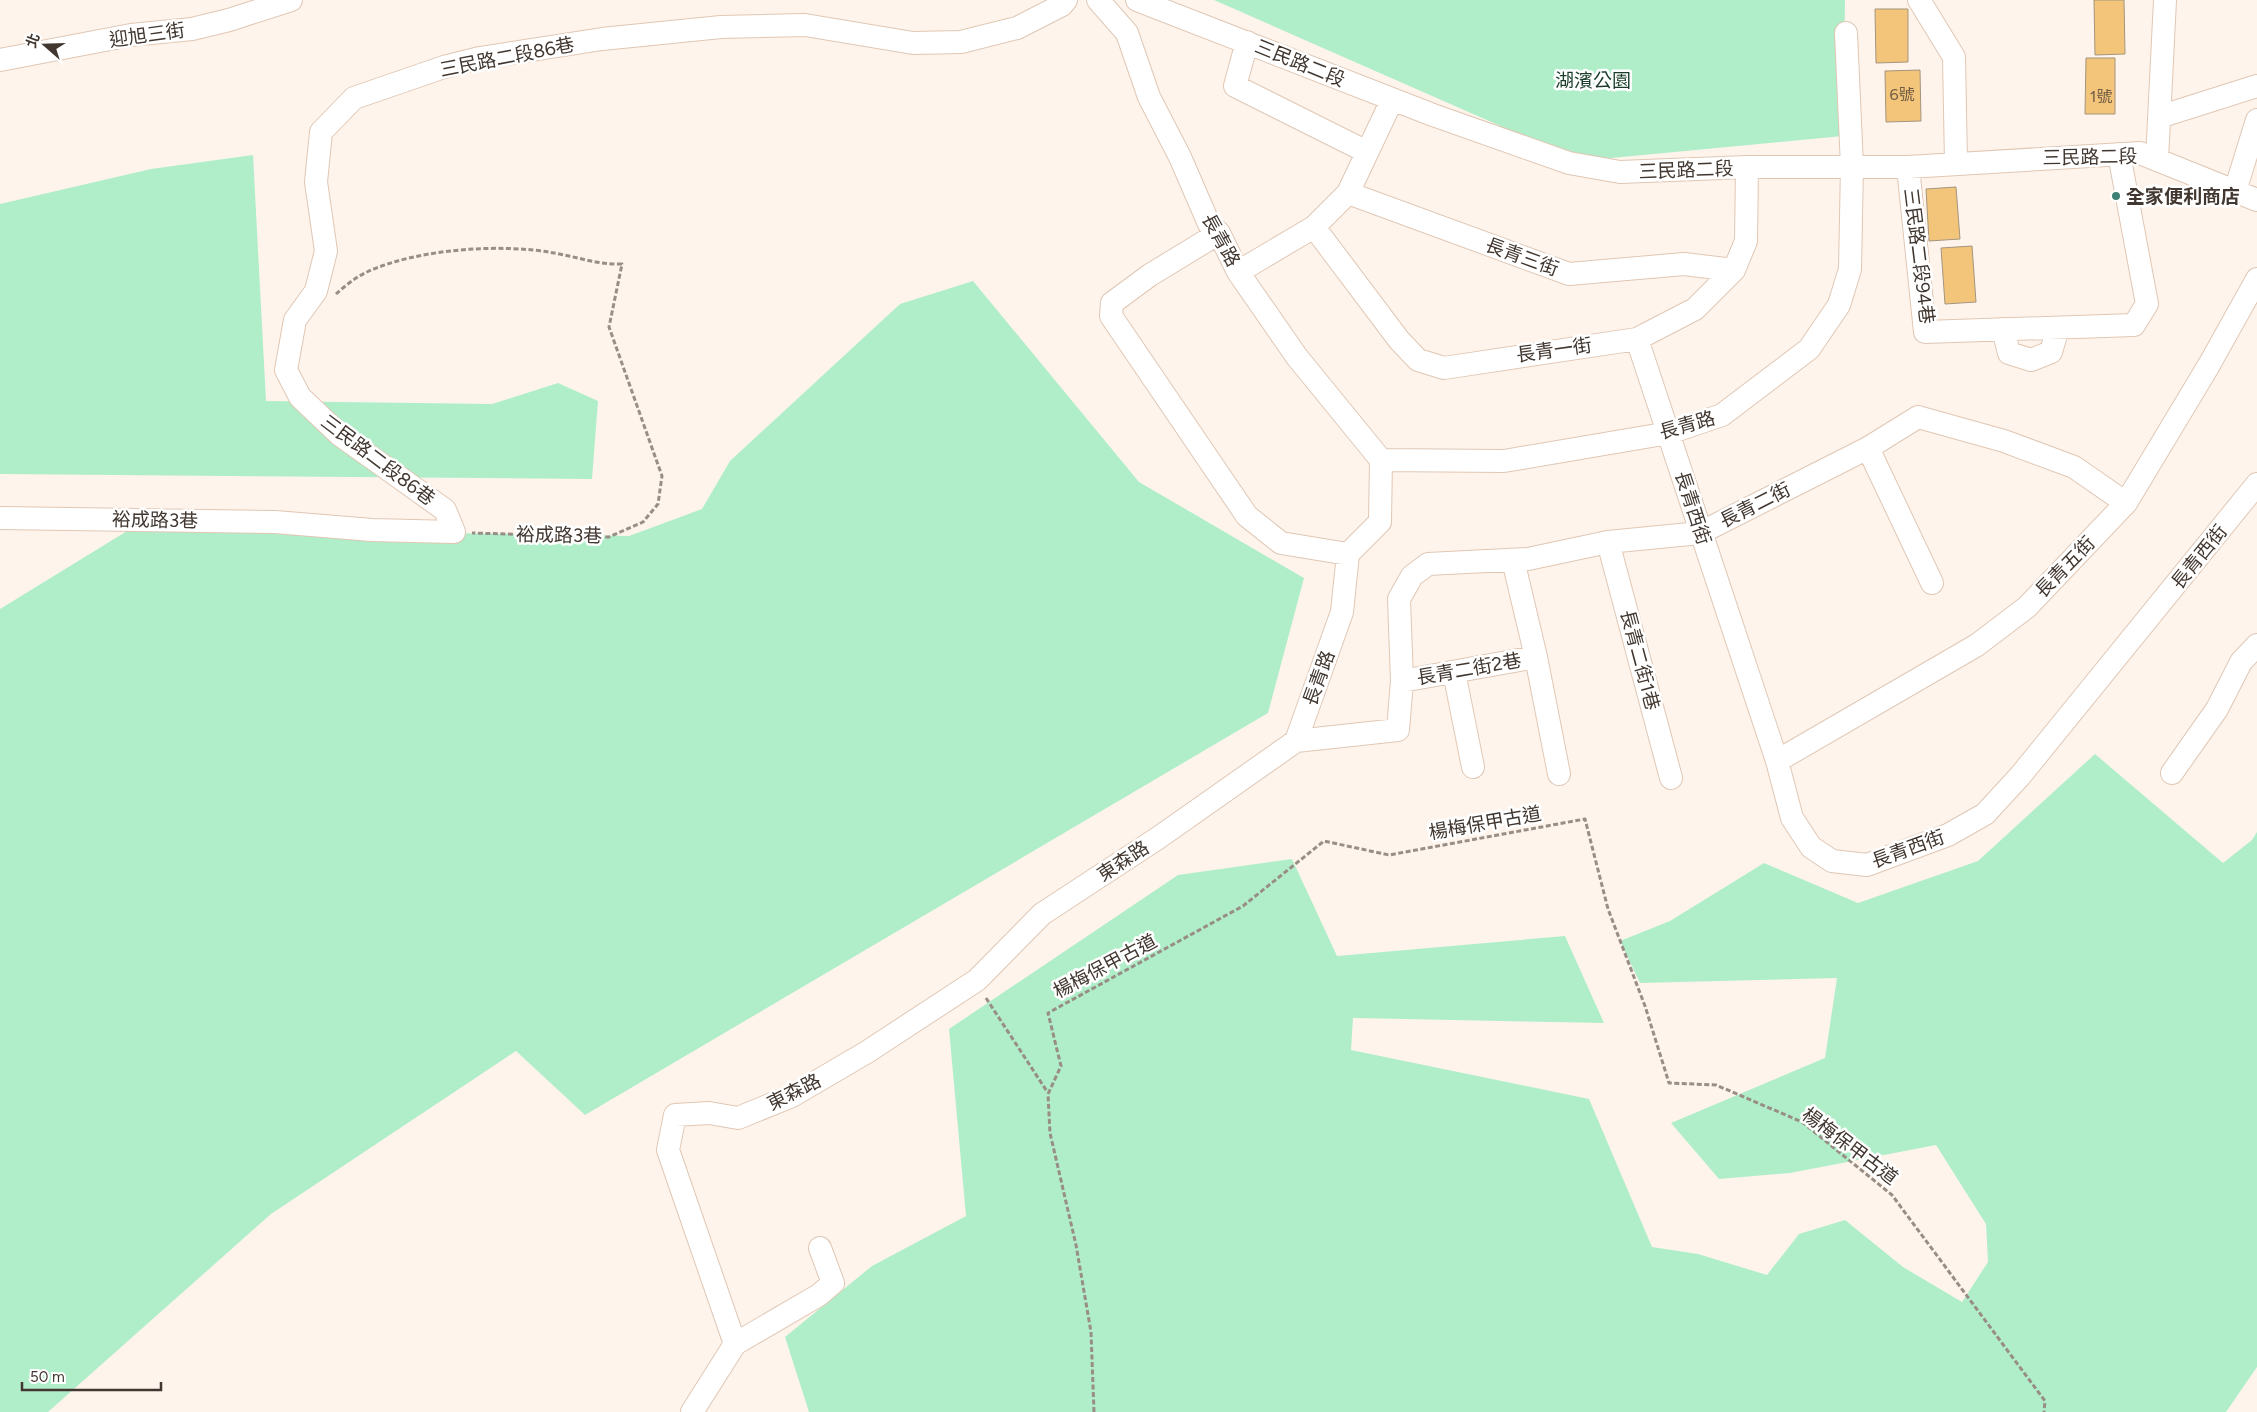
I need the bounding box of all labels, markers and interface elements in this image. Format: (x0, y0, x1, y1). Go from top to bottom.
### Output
street label: 迎旭三街 (108, 18, 186, 52)
north arrow (20, 20, 70, 70)
text: 北 (23, 31, 44, 50)
street label: 三民路二段86巷 (438, 33, 576, 81)
street label: 三民路二段 (1252, 35, 1348, 91)
park label: 湖濱公園 (1555, 69, 1631, 92)
house number: 6號 (1889, 85, 1915, 104)
house number: 1號 (2090, 87, 2112, 106)
street label: 三民路二段 (2042, 145, 2138, 169)
street label: 三民路二段 (1638, 157, 1734, 183)
place label: 全家便利商店 (2126, 185, 2240, 208)
street label: 三民路二段94巷 (1899, 187, 1939, 325)
marker: 全家便利商店 (2110, 190, 2122, 202)
street label: 長青路 (1197, 209, 1245, 271)
street label: 長青三街 (1482, 233, 1562, 281)
street label: 長青一街 (1515, 333, 1593, 367)
street label: 長青路 (1656, 406, 1718, 444)
street label: 三民路二段86巷 (317, 410, 439, 510)
street label: 長青西街 (1670, 468, 1716, 548)
street label: 長青二街 (1716, 477, 1794, 533)
street label: 裕成路3巷 (112, 508, 198, 532)
street label: 長青西街 (2166, 520, 2232, 594)
street label: 裕成路3巷 (516, 523, 602, 547)
street label: 長青五街 (2030, 532, 2100, 602)
street label: 長青二街1巷 (1616, 607, 1664, 713)
street label: 長青路 (1298, 647, 1340, 709)
street label: 長青二街2巷 (1415, 649, 1523, 689)
street label: 楊梅保甲古道 (1427, 802, 1543, 844)
street label: 長青西街 (1868, 825, 1948, 873)
street label: 東森路 (1093, 836, 1153, 886)
street label: 楊梅保甲古道 (1049, 929, 1161, 1003)
street label: 東森路 (763, 1069, 825, 1115)
street label: 楊梅保甲古道 (1798, 1103, 1902, 1189)
scale bar (22, 1360, 161, 1392)
text: 50 m (30, 1368, 65, 1386)

